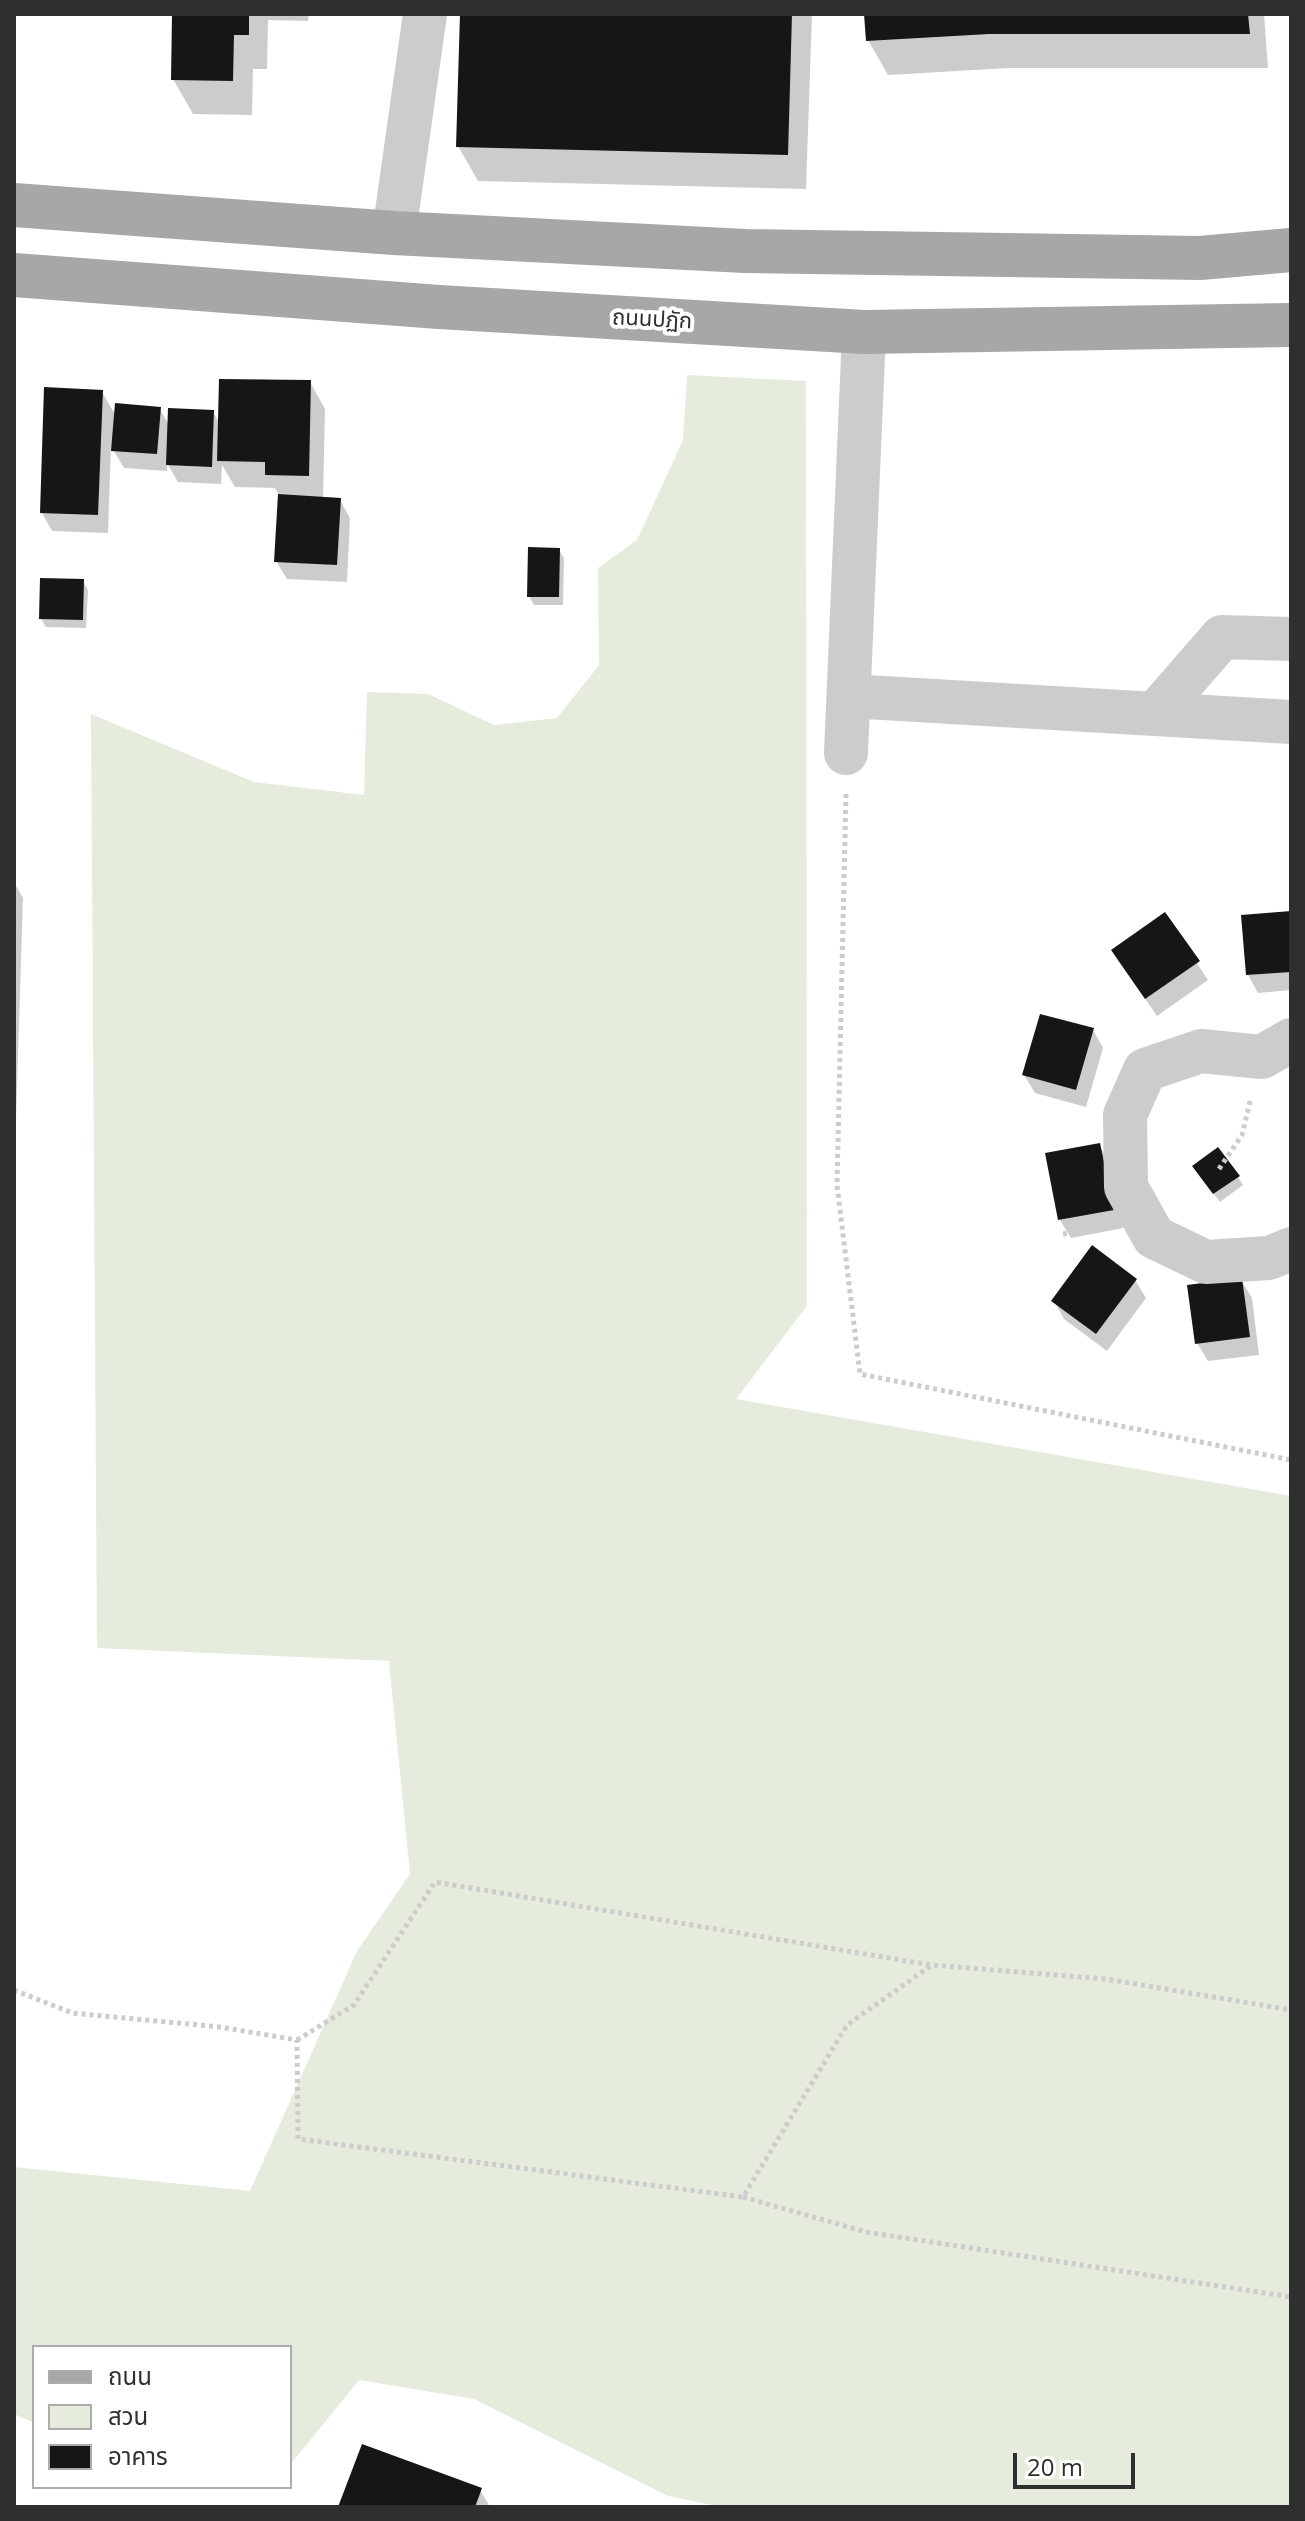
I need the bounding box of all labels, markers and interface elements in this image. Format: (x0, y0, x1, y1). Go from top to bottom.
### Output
street label: ถนนปฏัก (611, 305, 693, 335)
legend (32, 2345, 292, 2489)
text: ถนน (108, 2359, 152, 2392)
text: สวน (108, 2399, 148, 2432)
scale bar (1017, 2437, 1139, 2487)
text: อาคาร (108, 2439, 168, 2472)
text: 20 m (1027, 2450, 1083, 2483)

